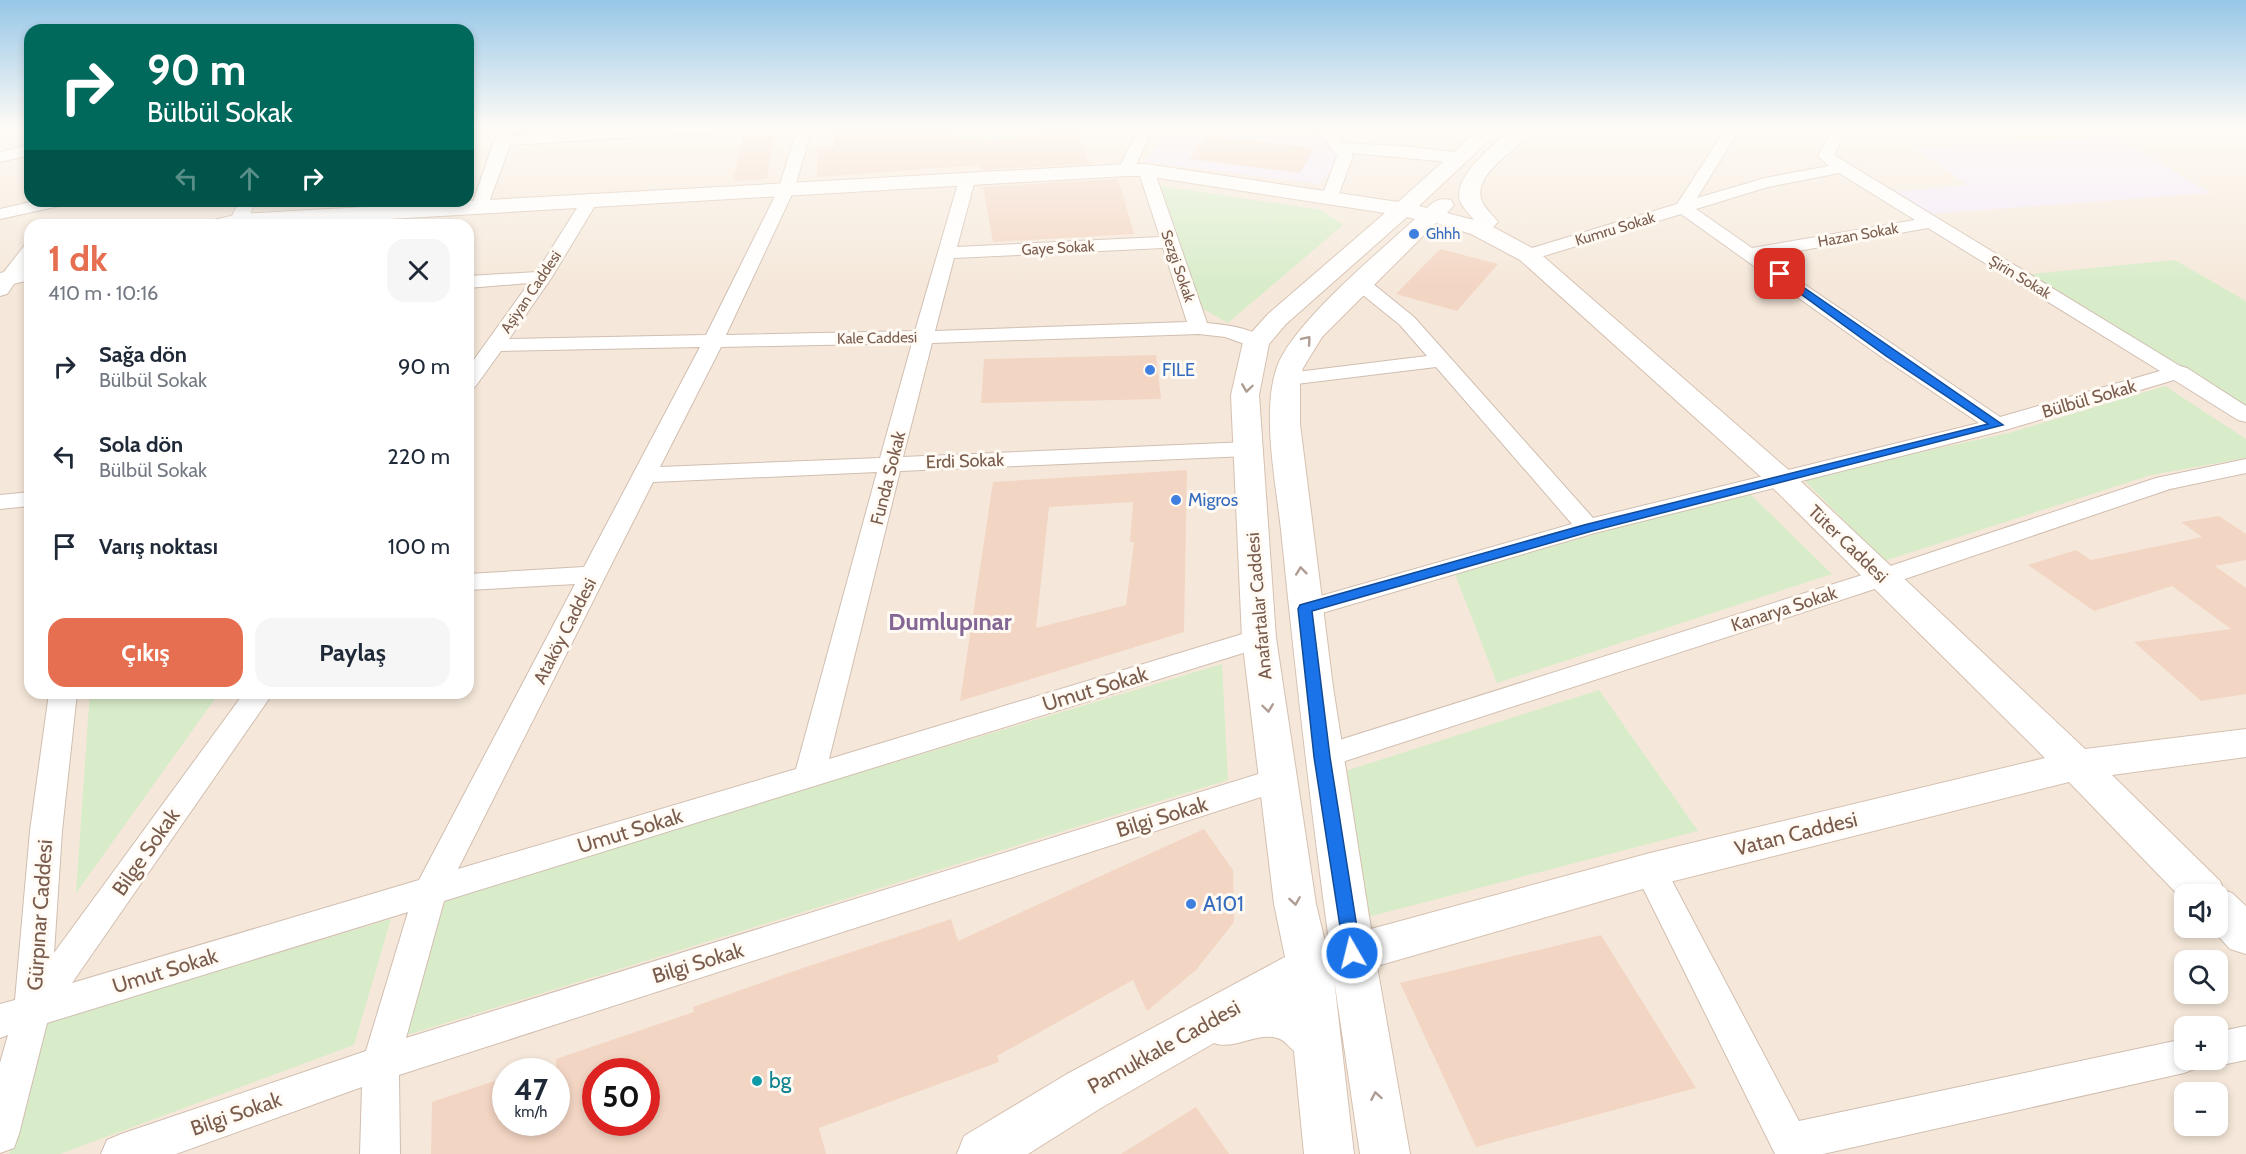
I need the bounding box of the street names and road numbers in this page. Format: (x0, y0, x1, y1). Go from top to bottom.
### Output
street label: Kumru Sokak (1573, 208, 1657, 250)
street label: Hazan Sokak (1816, 219, 1900, 251)
street label: Sezgi Sokak (1157, 228, 1199, 305)
street label: Gaye Sokak (1021, 237, 1095, 259)
street label: Aşiyan Caddesi (497, 247, 565, 337)
street label: Şirin Sokak (1986, 251, 2055, 303)
street label: Kale Caddesi (837, 328, 917, 348)
street label: Bülbül Sokak (2039, 375, 2140, 423)
street label: Funda Sokak (866, 428, 911, 527)
street label: Erdi Sokak (926, 449, 1005, 473)
street label: Tüter Caddesi (1803, 500, 1893, 588)
street label: Anafartalar Caddesi (1242, 532, 1276, 680)
street label: Ataköy Caddesi (529, 574, 601, 688)
street label: Kanarya Sokak (1728, 581, 1841, 636)
street label: Umut Sokak (1039, 661, 1151, 716)
street label: Bilgi Sokak (1113, 791, 1211, 842)
street label: Bilge Sokak (107, 803, 185, 900)
street label: Umut Sokak (574, 803, 686, 858)
street label: Vatan Caddesi (1732, 806, 1860, 861)
street label: Gürpınar Caddesi (22, 839, 57, 991)
street label: Bilgi Sokak (649, 937, 747, 988)
street label: Umut Sokak (109, 943, 221, 998)
street label: Pamukkale Caddesi (1083, 994, 1244, 1099)
street label: Bilgi Sokak (187, 1086, 285, 1141)

